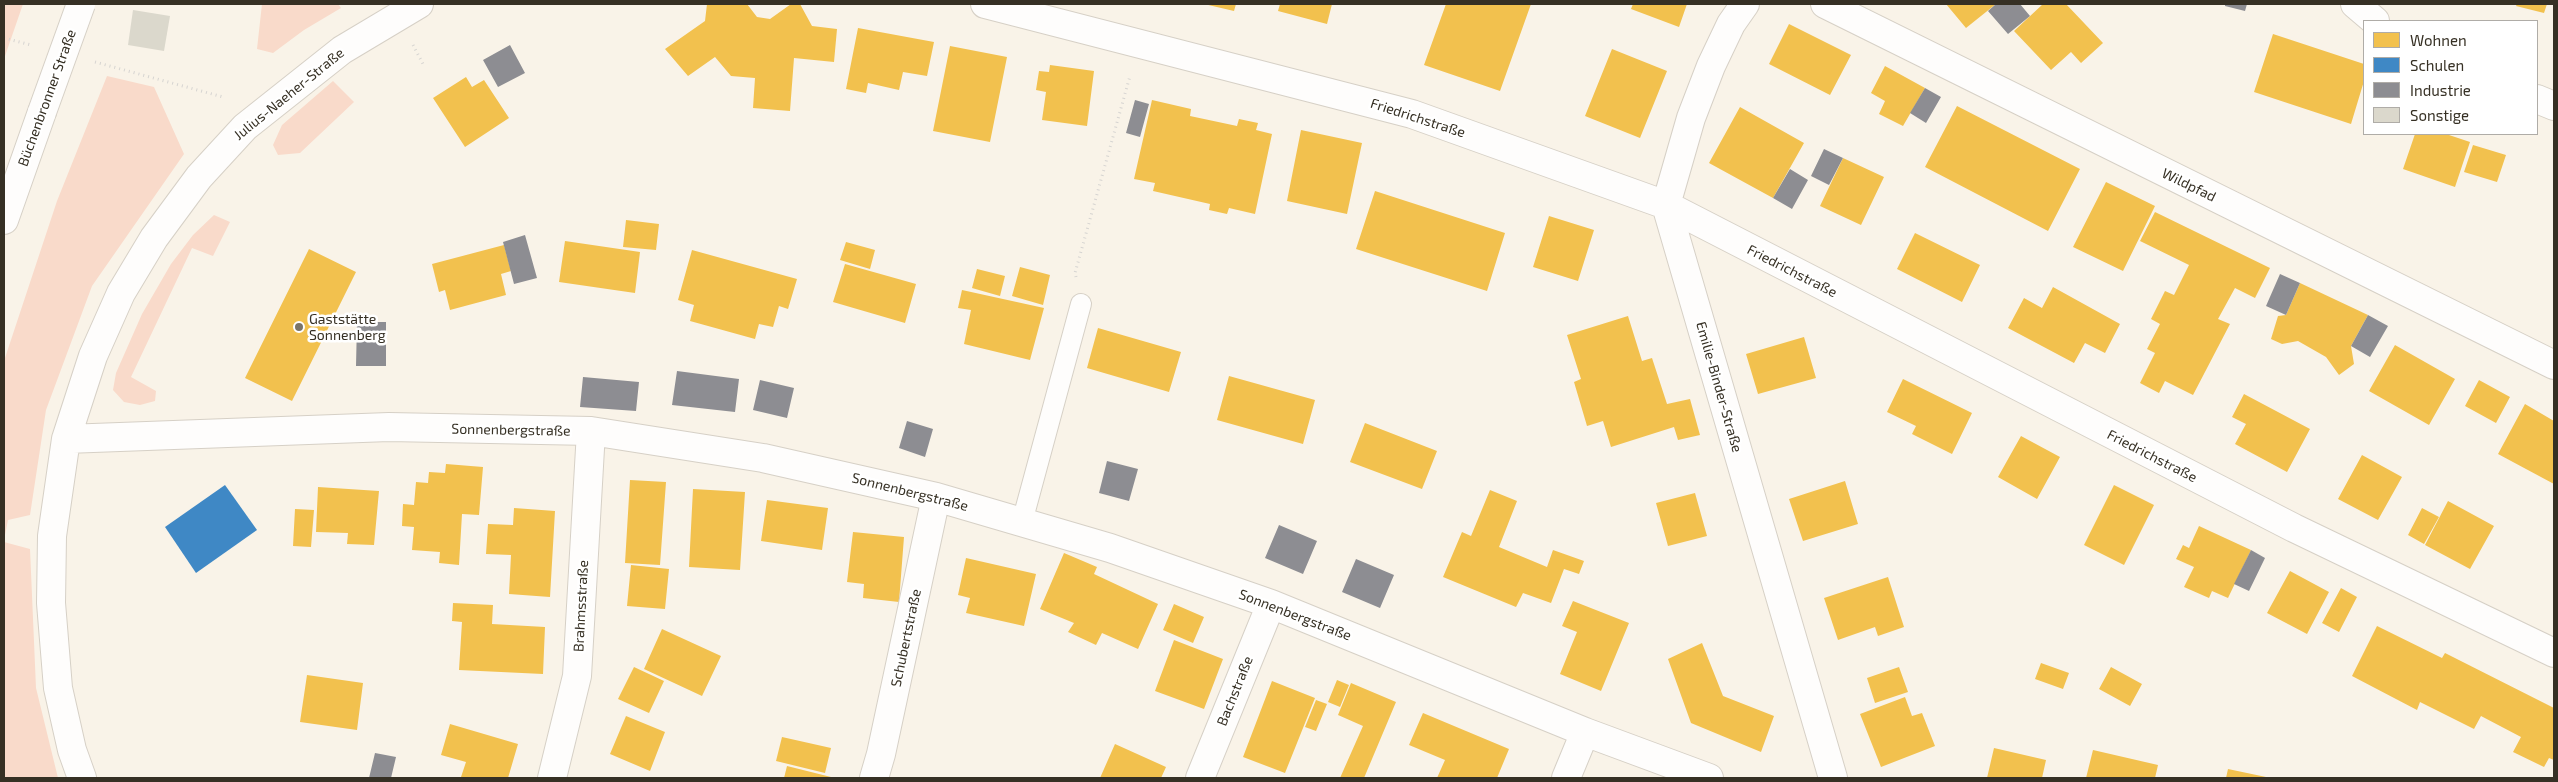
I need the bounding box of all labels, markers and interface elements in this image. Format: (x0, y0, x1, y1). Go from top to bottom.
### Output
legend (2363, 20, 2538, 135)
street label: Büchenbronner Straße (14, 27, 80, 169)
text: Wohnen (2410, 31, 2467, 49)
street label: Julius-Naeher-Straße (231, 44, 347, 144)
text: Schulen (2410, 56, 2464, 74)
text: Industrie (2410, 81, 2471, 99)
street label: Friedrichstraße (1368, 95, 1468, 141)
text: Sonstige (2410, 106, 2469, 124)
street label: Wildpfad (2159, 165, 2219, 205)
street label: Friedrichstraße (1744, 241, 1840, 301)
place label: Gaststätte Sonnenberg (309, 311, 386, 344)
street label: Emilie-Binder-Straße (1692, 320, 1746, 454)
marker: Gaststätte Sonnenberg (293, 321, 305, 333)
street label: Sonnenbergstraße (451, 421, 571, 439)
street label: Friedrichstraße (2104, 426, 2200, 486)
street label: Sonnenbergstraße (850, 469, 970, 515)
street label: Brahmsstraße (570, 560, 592, 652)
street label: Sonnenbergstraße (1236, 586, 1354, 644)
street label: Schubertstraße (887, 587, 925, 689)
street label: Bachstraße (1213, 654, 1257, 728)

